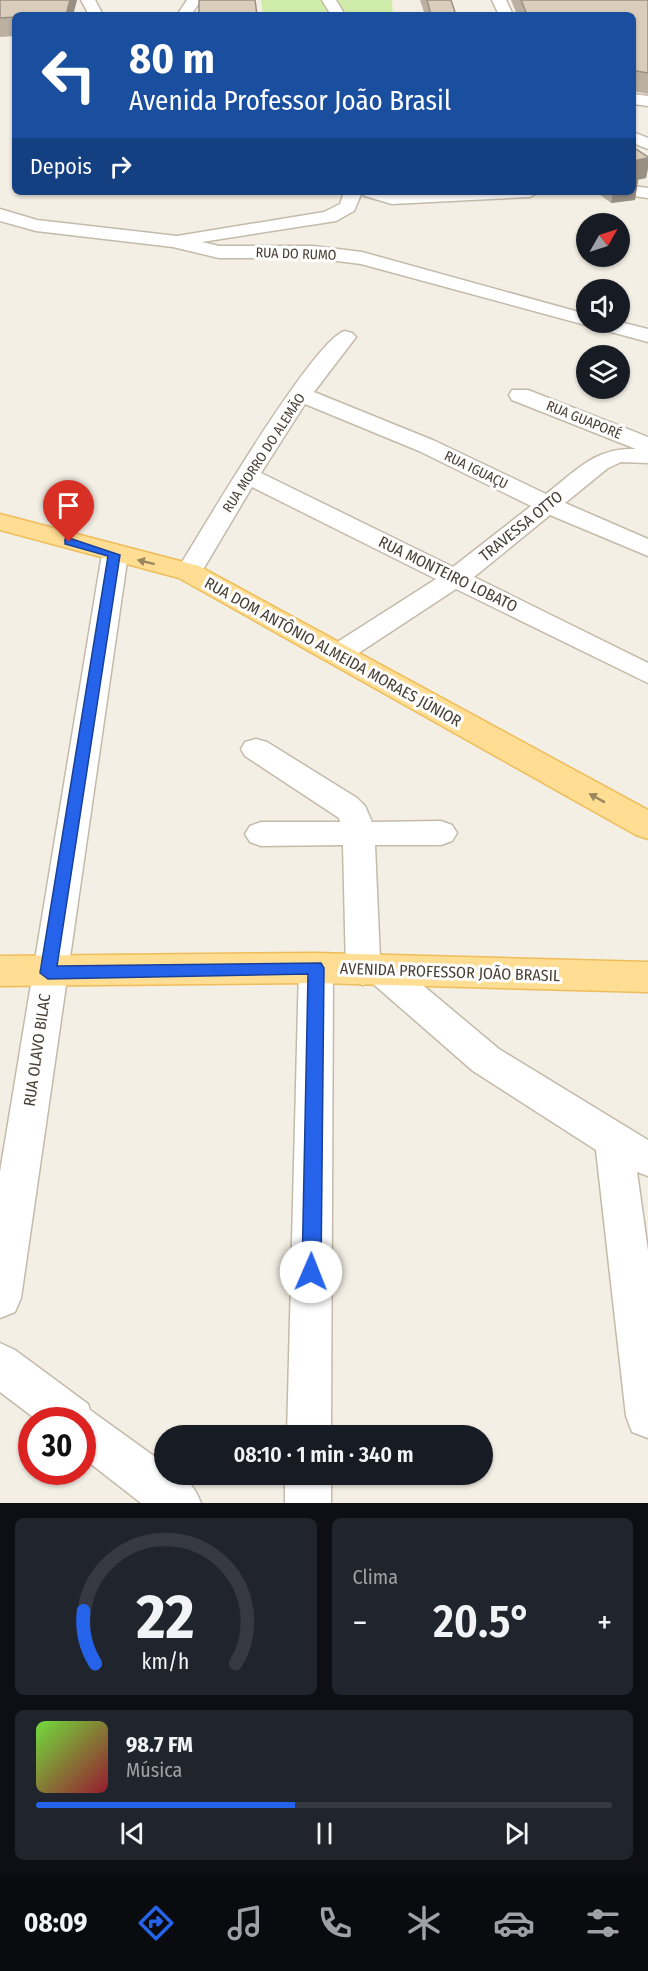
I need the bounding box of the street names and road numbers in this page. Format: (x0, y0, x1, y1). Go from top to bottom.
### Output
street label: RUA DO RUMO (255, 244, 337, 264)
street label: RUA MORRO DO ALEMÃO (219, 390, 309, 516)
street label: RUA GUAPORÉ (544, 396, 625, 443)
street label: RUA IGUAÇU (441, 447, 511, 493)
street label: TRAVESSA OTTO (476, 487, 566, 565)
street label: RUA MONTEIRO LOBATO (375, 532, 521, 616)
street label: RUA DOM ANTÔNIO ALMEIDA MORAES JÚNIOR (201, 572, 465, 731)
street label: AVENIDA PROFESSOR JOÃO BRASIL (340, 959, 560, 985)
street label: RUA OLAVO BILAC (20, 992, 54, 1108)

